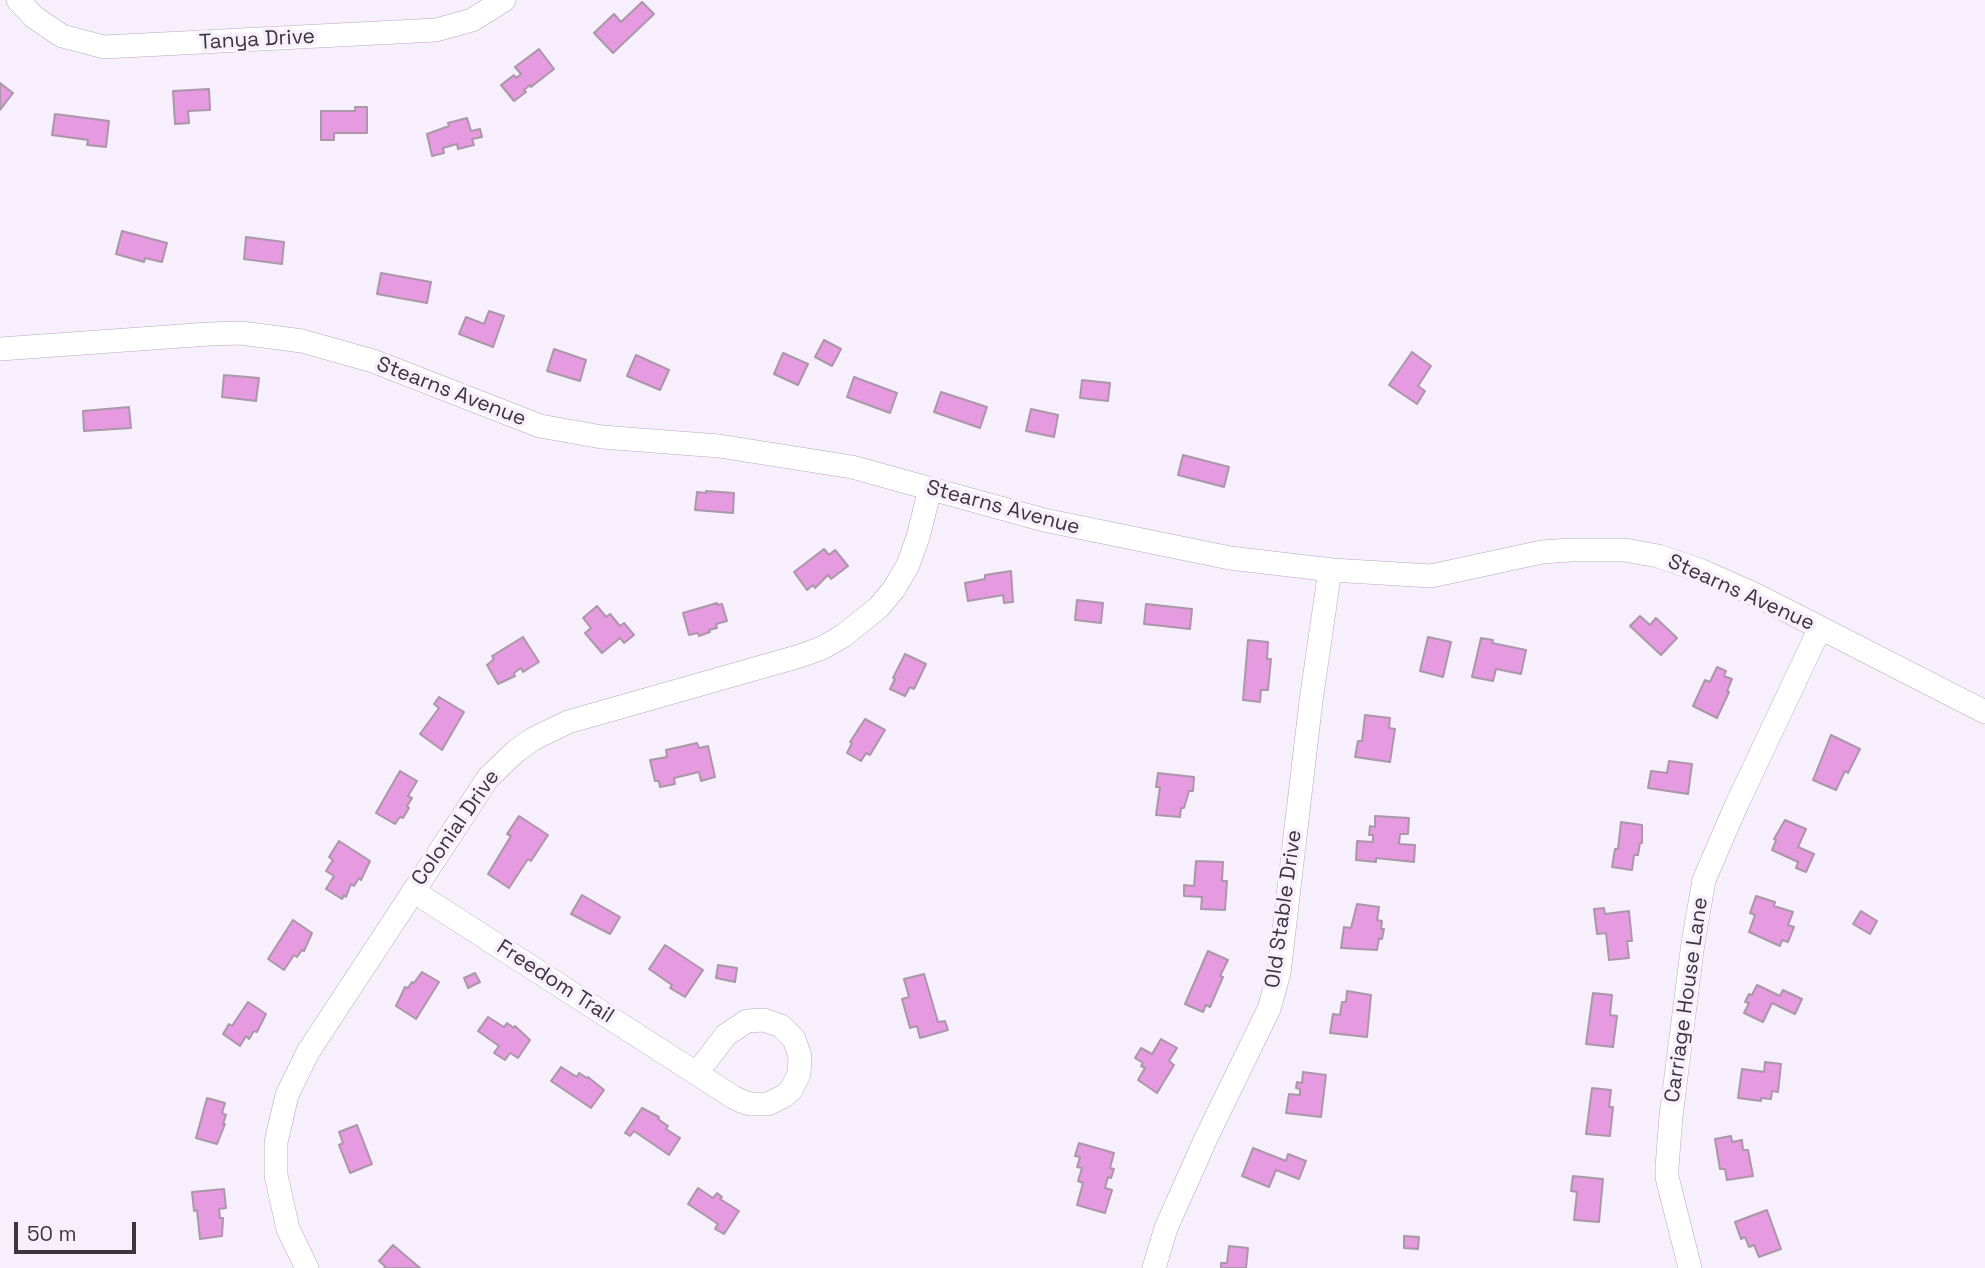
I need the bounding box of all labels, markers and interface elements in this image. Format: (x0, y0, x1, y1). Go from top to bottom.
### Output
street label: Tanya Drive (198, 24, 316, 56)
street label: Stearns Avenue (373, 352, 529, 432)
street label: Stearns Avenue (923, 475, 1083, 541)
street label: Stearns Avenue (1664, 549, 1818, 637)
street label: Colonial Drive (407, 765, 505, 891)
street label: Old Stable Drive (1260, 828, 1308, 990)
street label: Carriage House Lane (1660, 896, 1714, 1104)
street label: Freedom Trail (492, 935, 618, 1029)
scale bar (18, 1208, 140, 1252)
text: 50 m (27, 1220, 77, 1247)

